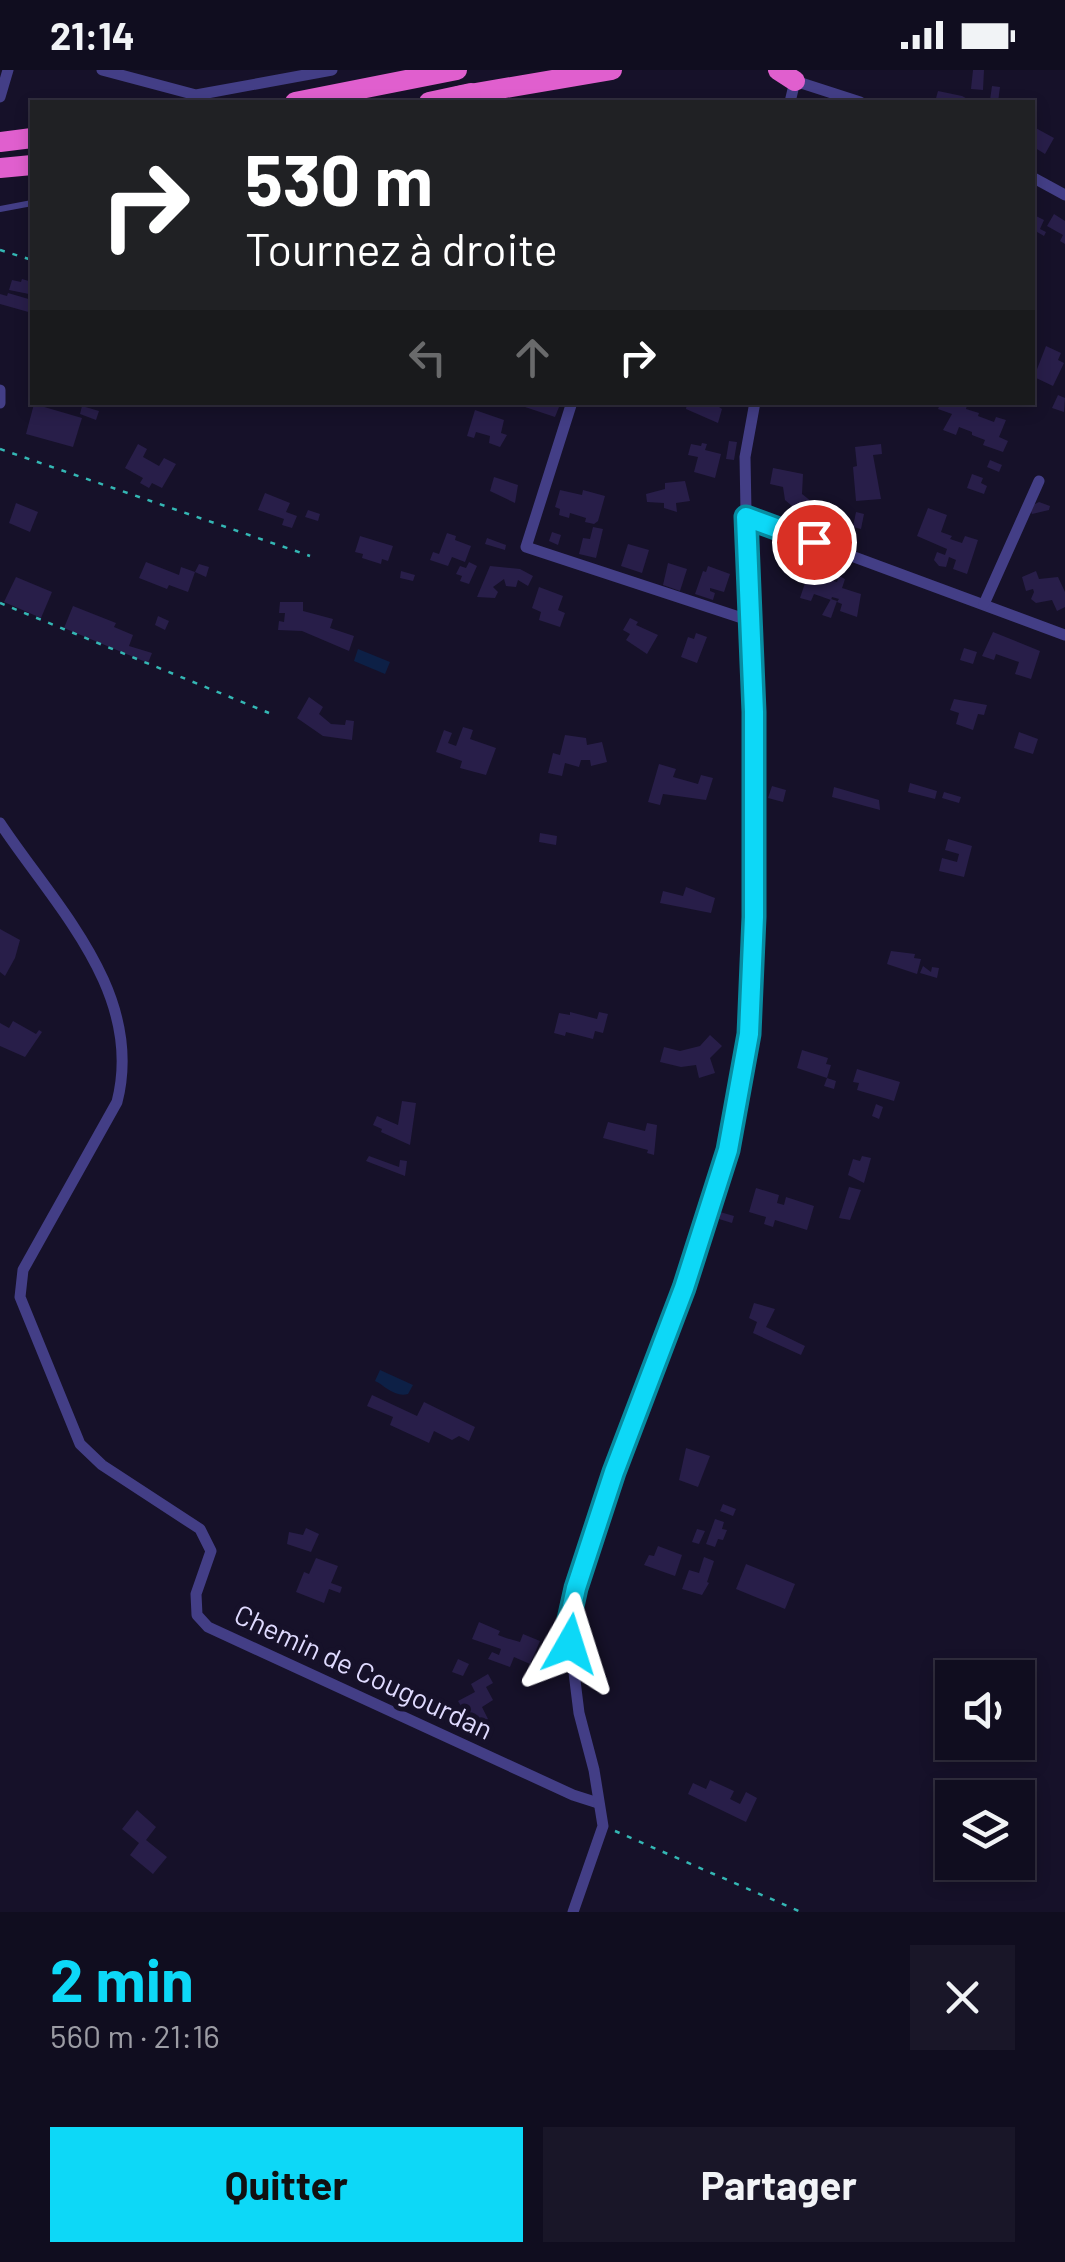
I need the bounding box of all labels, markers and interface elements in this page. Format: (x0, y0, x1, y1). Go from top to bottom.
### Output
text: 21:14 (50, 12, 135, 58)
text: 530 m (245, 136, 433, 220)
icon: right (80, 140, 210, 270)
text: Tournez à droite (245, 221, 558, 275)
icon: left (400, 330, 455, 385)
icon: ahead (505, 330, 560, 385)
icon: right (610, 330, 665, 385)
pin (772, 500, 857, 585)
icon: arrive (787, 515, 842, 570)
position arrow (518, 1592, 622, 1696)
street label: Chemin de Cougourdan (230, 1596, 498, 1746)
map controls (935, 1660, 1035, 1880)
button: sound (935, 1660, 1035, 1760)
button: layers (935, 1780, 1035, 1880)
text: 2 min (50, 1942, 194, 2014)
button: close (910, 1945, 1015, 2050)
text: 560 m · 21:16 (50, 2016, 220, 2054)
button: Quitter (50, 2127, 523, 2242)
button: Partager (543, 2127, 1015, 2242)

